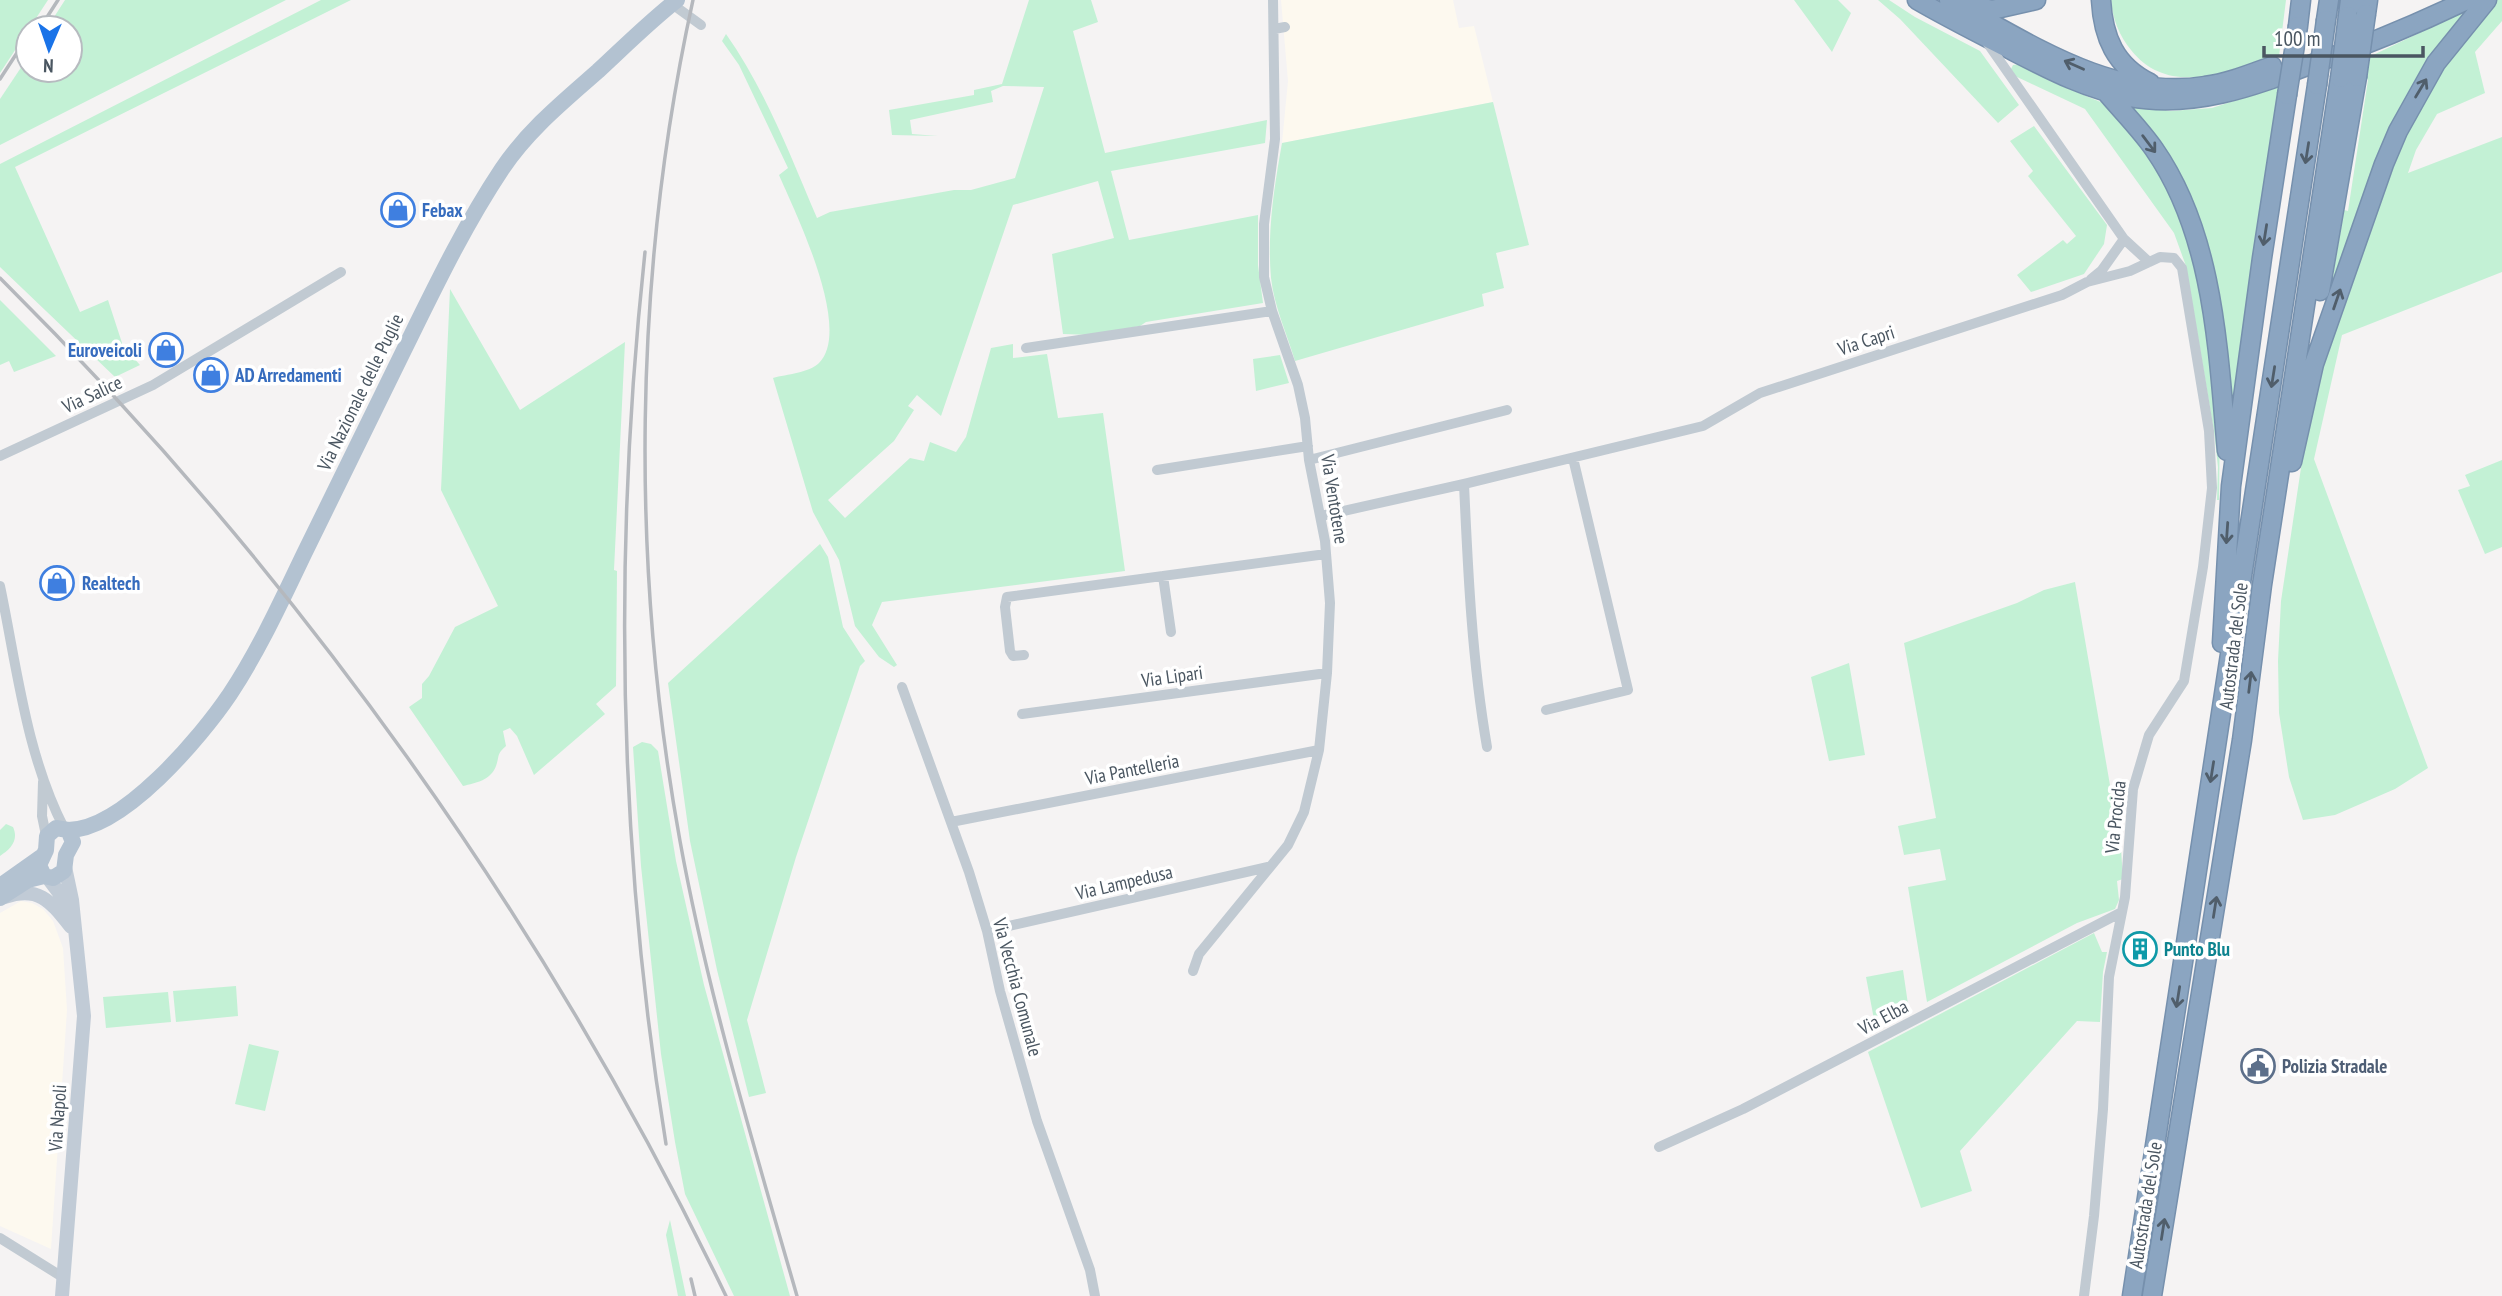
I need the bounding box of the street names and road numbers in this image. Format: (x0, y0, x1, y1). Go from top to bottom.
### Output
street label: Via Nazionale delle Puglie (311, 310, 408, 475)
street label: Via Capri (1834, 320, 1897, 361)
street label: Via Salice (57, 370, 126, 419)
street label: Via Ventotene (1316, 451, 1354, 546)
street label: Autostrada del Sole (2213, 581, 2253, 711)
street label: Via Lipari (1139, 660, 1204, 692)
street label: Via Pantelleria (1082, 748, 1181, 790)
street label: Via Procida (2099, 780, 2131, 855)
street label: Via Lampedusa (1072, 859, 1175, 905)
street label: Via Vecchia Comunale (988, 914, 1048, 1059)
street label: Via Elba (1853, 994, 1912, 1041)
street label: Via Napoli (43, 1084, 71, 1153)
street label: Autostrada del Sole (2123, 1140, 2167, 1270)

